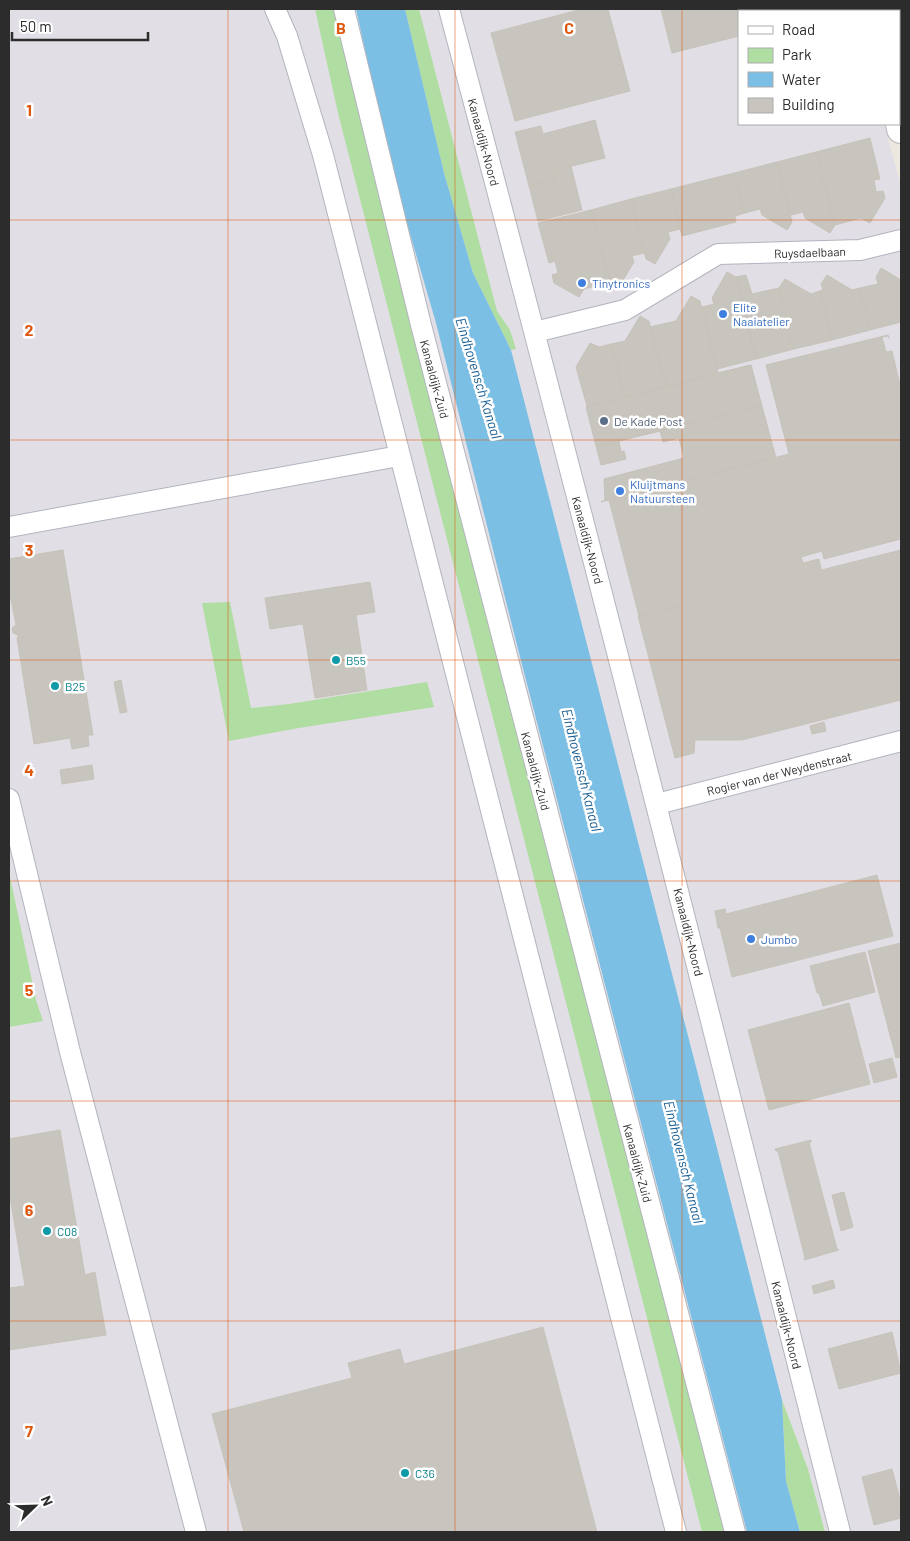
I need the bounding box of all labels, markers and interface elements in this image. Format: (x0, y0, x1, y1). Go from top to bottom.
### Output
scale bar (12, 10, 149, 42)
legend (738, 10, 900, 125)
text: 50 m (20, 17, 52, 35)
text: B (336, 18, 346, 37)
text: C (564, 18, 574, 37)
text: Road (782, 20, 815, 38)
text: Park (782, 45, 812, 63)
text: Water (782, 70, 821, 88)
text: Building (782, 95, 835, 113)
street label: Kanaaldijk-Noord (466, 97, 502, 187)
text: 1 (26, 100, 32, 119)
street label: Ruysdaelbaan (774, 244, 846, 260)
place label: Tinytronics (592, 276, 651, 290)
marker: Tinytronics (576, 277, 588, 289)
place label: Elite Naaiatelier (733, 300, 790, 328)
marker: Elite Naaiatelier (717, 308, 729, 320)
water label: Eindhovensch Kanaal (452, 315, 506, 441)
text: 2 (25, 320, 34, 339)
street label: Kanaaldijk-Zuid (418, 338, 452, 420)
place label: De Kade Post (614, 414, 683, 428)
marker: De Kade Post (598, 415, 610, 427)
place label: Kluijtmans Natuursteen (630, 477, 695, 505)
marker: Kluijtmans Natuursteen (614, 485, 626, 497)
street label: Kanaaldijk-Noord (570, 495, 606, 585)
text: 3 (25, 540, 33, 559)
place label: B55 (346, 653, 366, 667)
marker: B55 (330, 654, 342, 666)
place label: B25 (65, 679, 85, 693)
marker: B25 (49, 680, 61, 692)
water label: Eindhovensch Kanaal (559, 707, 605, 833)
street label: Kanaaldijk-Zuid (519, 730, 553, 812)
street label: Rogier van der Weydenstraat (705, 748, 853, 798)
text: 4 (24, 760, 34, 779)
street label: Kanaaldijk-Noord (671, 887, 707, 977)
place label: Jumbo (761, 932, 797, 946)
marker: Jumbo (745, 933, 757, 945)
text: 5 (25, 980, 34, 999)
water label: Eindhovensch Kanaal (661, 1099, 707, 1225)
street label: Kanaaldijk-Zuid (621, 1122, 655, 1204)
text: 6 (25, 1200, 34, 1219)
place label: C08 (57, 1224, 77, 1238)
marker: C08 (41, 1225, 53, 1237)
street label: Kanaaldijk-Noord (769, 1280, 805, 1370)
text: 7 (25, 1421, 33, 1440)
place label: C36 (415, 1466, 435, 1480)
marker: C36 (399, 1467, 411, 1479)
north arrow (10, 1481, 60, 1531)
text: N (38, 1493, 57, 1508)

